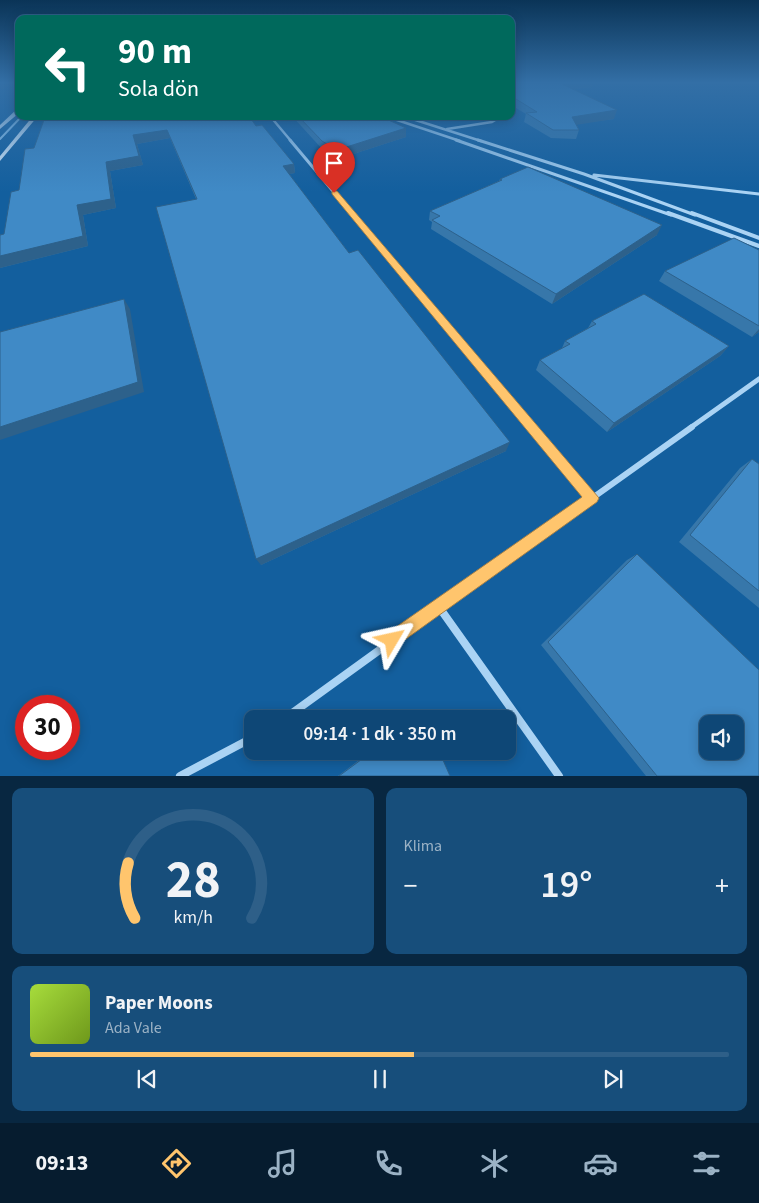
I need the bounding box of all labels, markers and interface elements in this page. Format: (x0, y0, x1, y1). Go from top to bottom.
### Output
text: 90 m (118, 27, 192, 77)
icon: left (35, 35, 100, 100)
text: Sola dön (118, 73, 199, 105)
pin (313, 142, 355, 193)
icon: arrive (320, 149, 348, 177)
position arrow (365, 613, 417, 665)
speed limit sign: 30 (15, 695, 80, 760)
map controls (699, 715, 744, 760)
button: sound (699, 715, 744, 760)
text: 09:14 · 1 dk · 350 m (303, 721, 457, 748)
text: Klima (404, 835, 442, 857)
text: 28 (165, 844, 220, 918)
text: 19° (540, 858, 592, 912)
text: − (404, 866, 417, 906)
text: + (715, 866, 729, 906)
text: km/h (173, 905, 213, 930)
text: Paper Moons (105, 990, 213, 1017)
text: Ada Vale (105, 1017, 162, 1039)
icon: previous (133, 1065, 161, 1093)
icon: pause (366, 1065, 394, 1093)
icon: next (599, 1065, 627, 1093)
icon: directions (159, 1146, 194, 1181)
icon: music (265, 1146, 300, 1181)
icon: phone (371, 1146, 406, 1181)
icon: climate (477, 1146, 512, 1181)
icon: car (583, 1146, 618, 1181)
icon: filters (689, 1146, 724, 1181)
text: 09:13 (35, 1147, 89, 1179)

